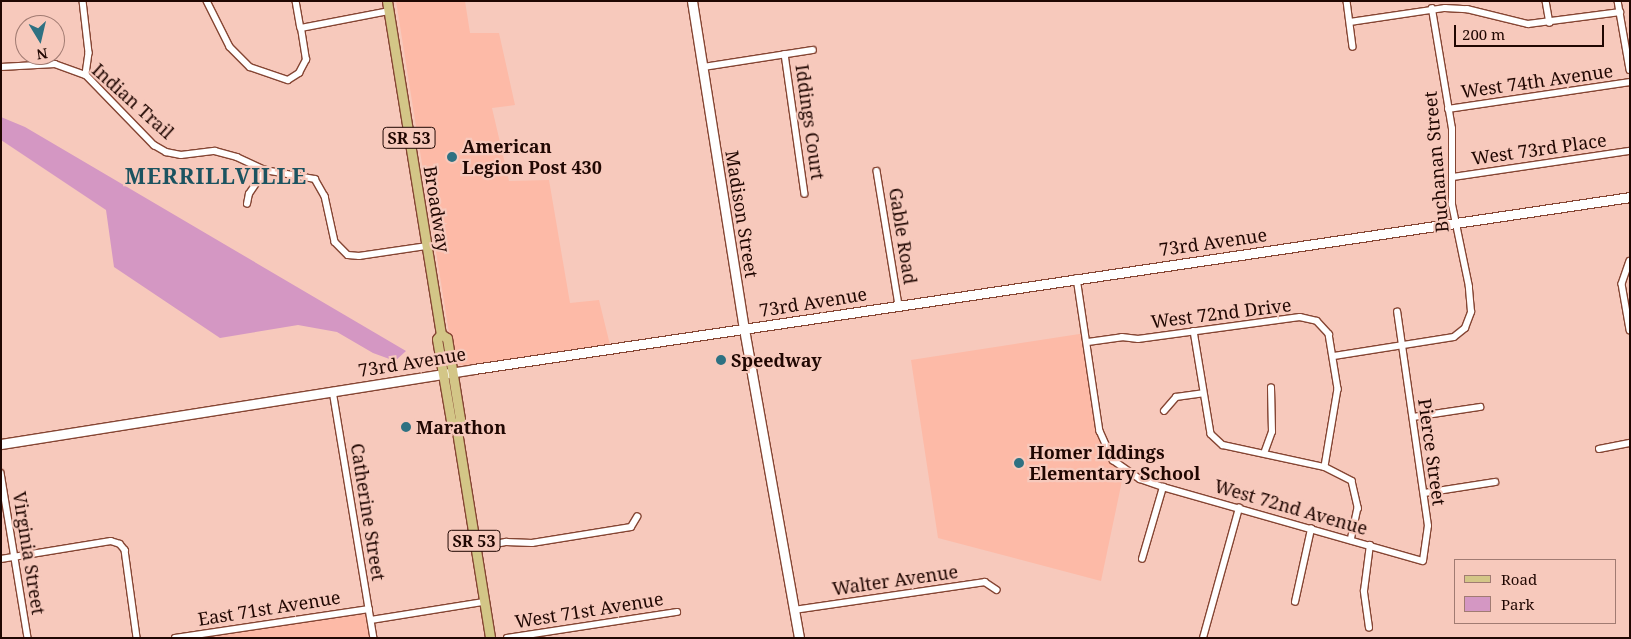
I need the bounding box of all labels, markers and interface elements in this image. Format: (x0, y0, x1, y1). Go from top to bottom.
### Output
north arrow (15, 15, 65, 65)
scale bar (1456, 15, 1606, 47)
text: 200 m (1462, 24, 1505, 44)
text: N (35, 44, 49, 65)
street label: Indian Trail (88, 59, 178, 143)
street label: West 74th Avenue (1460, 60, 1614, 102)
street label: Iddings Court (791, 63, 829, 181)
street label: Buchanan Street (1419, 90, 1453, 234)
road number: SR 53 (382, 125, 436, 152)
street label: West 73rd Place (1470, 129, 1608, 169)
place label: American Legion Post 430 (462, 136, 602, 178)
street label: Madison Street (721, 149, 763, 279)
marker: American Legion Post 430 (446, 151, 458, 163)
district label: MERRILLVILLE (123, 163, 309, 189)
street label: Broadway (420, 164, 454, 254)
street label: Gable Road (885, 186, 921, 286)
street label: 73rd Avenue (1158, 224, 1268, 260)
street label: 73rd Avenue (758, 283, 868, 321)
street label: West 72nd Drive (1150, 294, 1292, 332)
street label: 73rd Avenue (357, 343, 467, 381)
place label: Speedway (731, 349, 822, 371)
marker: Speedway (715, 354, 727, 366)
street label: Pierce Street (1414, 397, 1450, 507)
place label: Marathon (416, 416, 506, 438)
marker: Marathon (400, 421, 412, 433)
street label: Catherine Street (346, 442, 390, 582)
place label: Homer Iddings Elementary School (1029, 442, 1200, 484)
marker: Homer Iddings Elementary School (1013, 457, 1025, 469)
street label: West 72nd Avenue (1212, 475, 1370, 539)
street label: Virginia Street (9, 490, 49, 616)
road number: SR 53 (446, 528, 502, 554)
legend (1454, 559, 1616, 624)
street label: Walter Avenue (831, 560, 959, 600)
text: Road (1501, 569, 1537, 589)
street label: East 71st Avenue (196, 586, 342, 630)
street label: West 71st Avenue (513, 588, 665, 632)
text: Park (1501, 594, 1534, 614)

